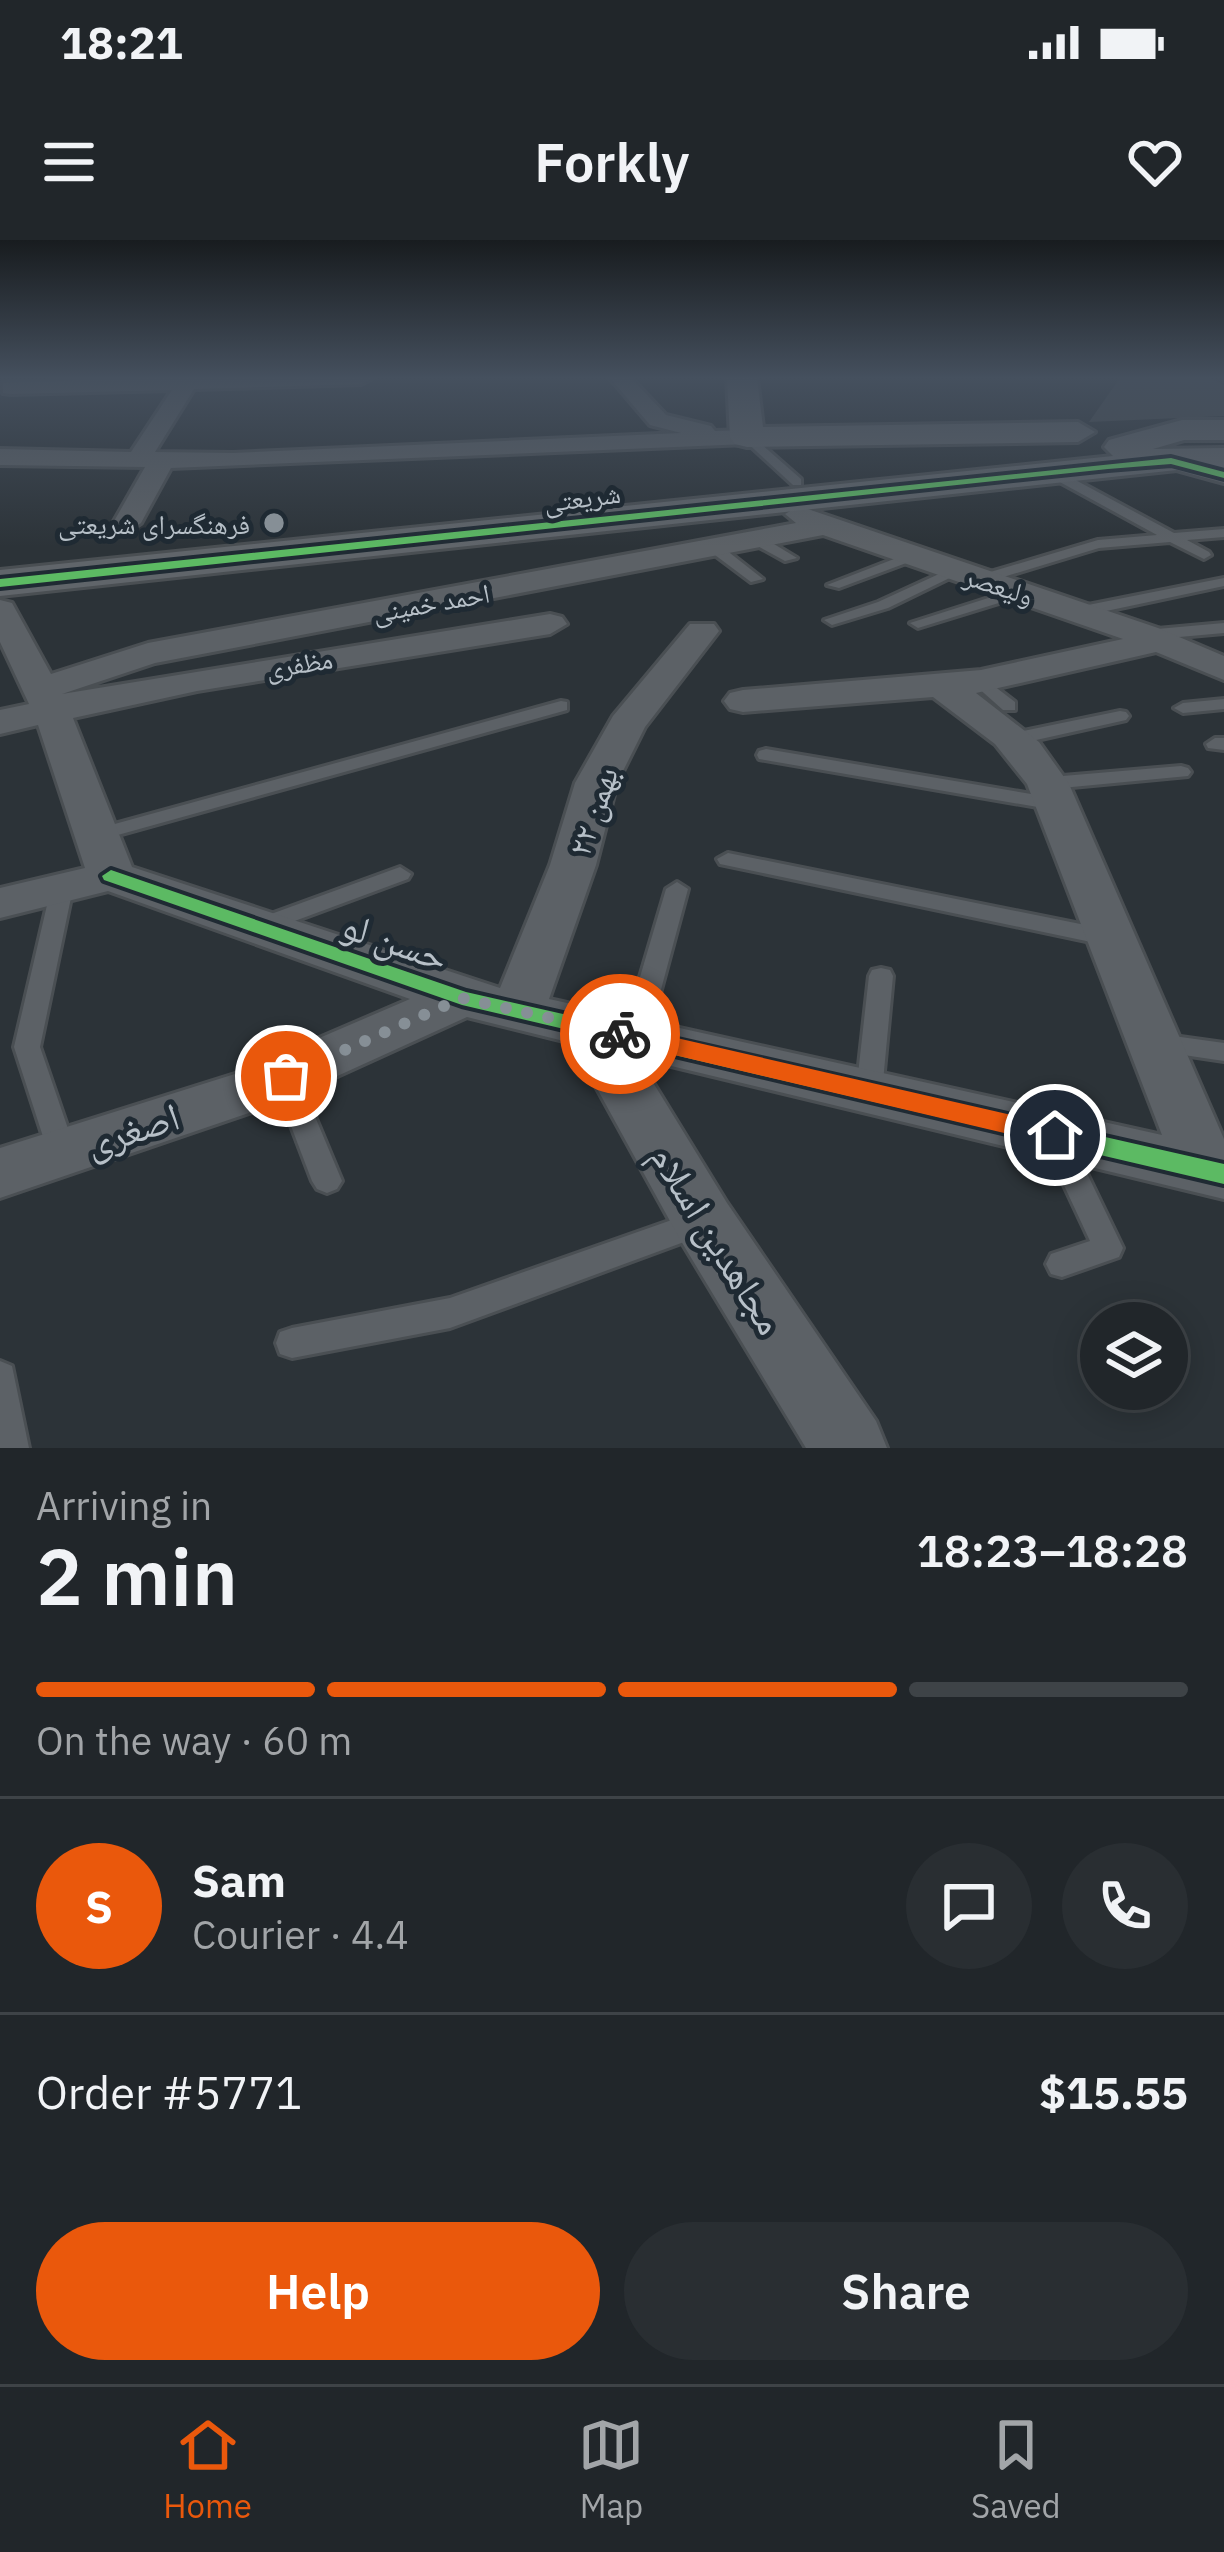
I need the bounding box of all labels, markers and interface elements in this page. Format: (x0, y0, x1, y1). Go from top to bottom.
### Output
text: 18:21 (60, 13, 183, 71)
text: Forkly (534, 127, 690, 197)
icon: menu (36, 129, 102, 195)
icon: heart (1122, 129, 1188, 195)
street label: شریعتی (541, 475, 623, 519)
place label: فرهنگسرای شریعتی (58, 506, 250, 541)
marker: فرهنگسرای شریعتی (261, 510, 287, 536)
street label: ولیعصر (959, 557, 1038, 613)
street label: احمد خمینی (370, 574, 492, 630)
street label: مظفری (263, 640, 335, 686)
street label: ۲۲ بهمن (557, 760, 627, 862)
street label: حسن لو (335, 898, 455, 982)
courier (560, 974, 680, 1094)
icon: bike (587, 1001, 653, 1067)
pin (235, 1025, 337, 1127)
icon: bag (253, 1043, 319, 1109)
pin (1004, 1084, 1106, 1186)
street label: اصغری (78, 1090, 186, 1168)
icon: home (1022, 1102, 1088, 1168)
street label: مجاهدین اسلام (638, 1134, 797, 1345)
map controls (1080, 1302, 1188, 1410)
button: layers (1080, 1302, 1188, 1410)
text: Arriving in (36, 1480, 212, 1531)
text: 18:23–18:28 (917, 1521, 1188, 1579)
text: 2 min (36, 1525, 238, 1626)
text: On the way · 60 m (36, 1715, 352, 1766)
button: chat (906, 1843, 1032, 1969)
button: phone (1062, 1843, 1188, 1969)
text: Sam (192, 1851, 286, 1909)
text: S (85, 1877, 113, 1935)
text: Courier · 4.4 (192, 1909, 409, 1960)
text: Order #5771 (36, 2063, 302, 2121)
text: $15.55 (1039, 2063, 1188, 2121)
button: Help (36, 2222, 600, 2360)
button: Share (624, 2222, 1188, 2360)
tab: Home (163, 2412, 252, 2527)
tab: Map (578, 2412, 644, 2527)
tab: Saved (971, 2412, 1061, 2527)

